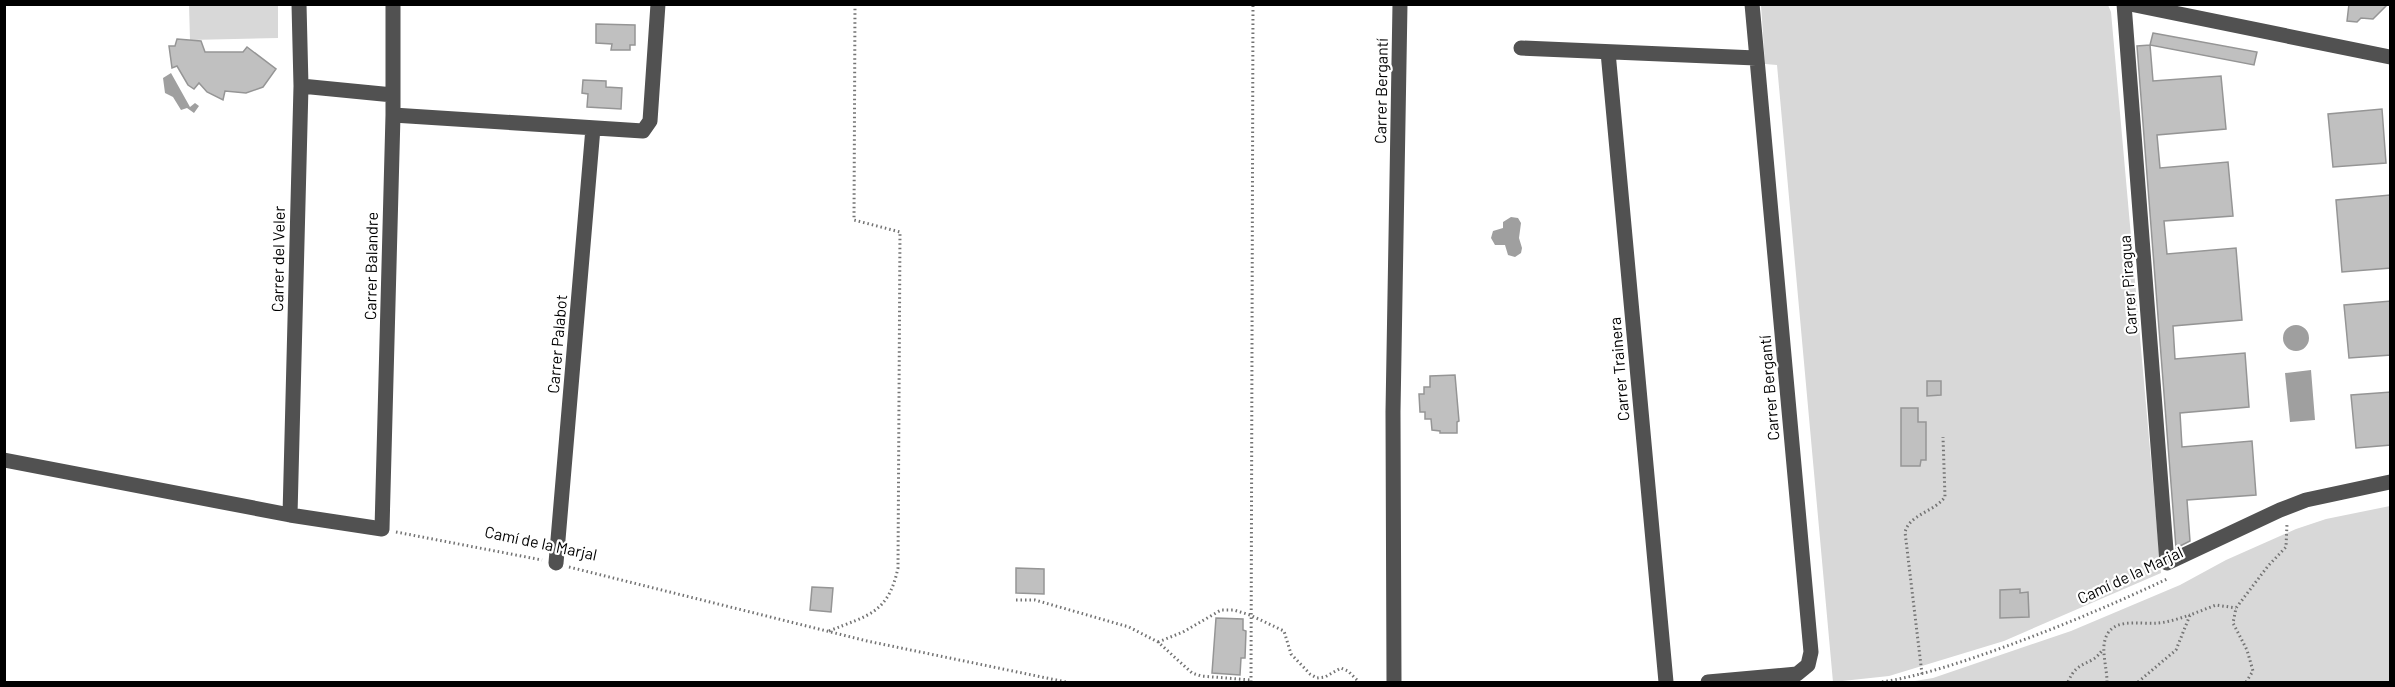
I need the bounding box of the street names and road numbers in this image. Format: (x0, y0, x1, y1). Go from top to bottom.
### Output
street label: Carrer Bergantí (1370, 37, 1391, 144)
street label: Carrer del Veler (267, 206, 288, 312)
street label: Carrer Balandre (360, 212, 381, 320)
street label: Carrer Piragua (2115, 235, 2140, 335)
street label: Carrer Palabot (543, 294, 570, 394)
street label: Carrer Trainera (1604, 316, 1633, 422)
street label: Carrer Bergantí (1754, 334, 1783, 442)
street label: Camí de la Marjal (483, 521, 599, 564)
street label: Camí de la Marjal (2074, 542, 2186, 607)

